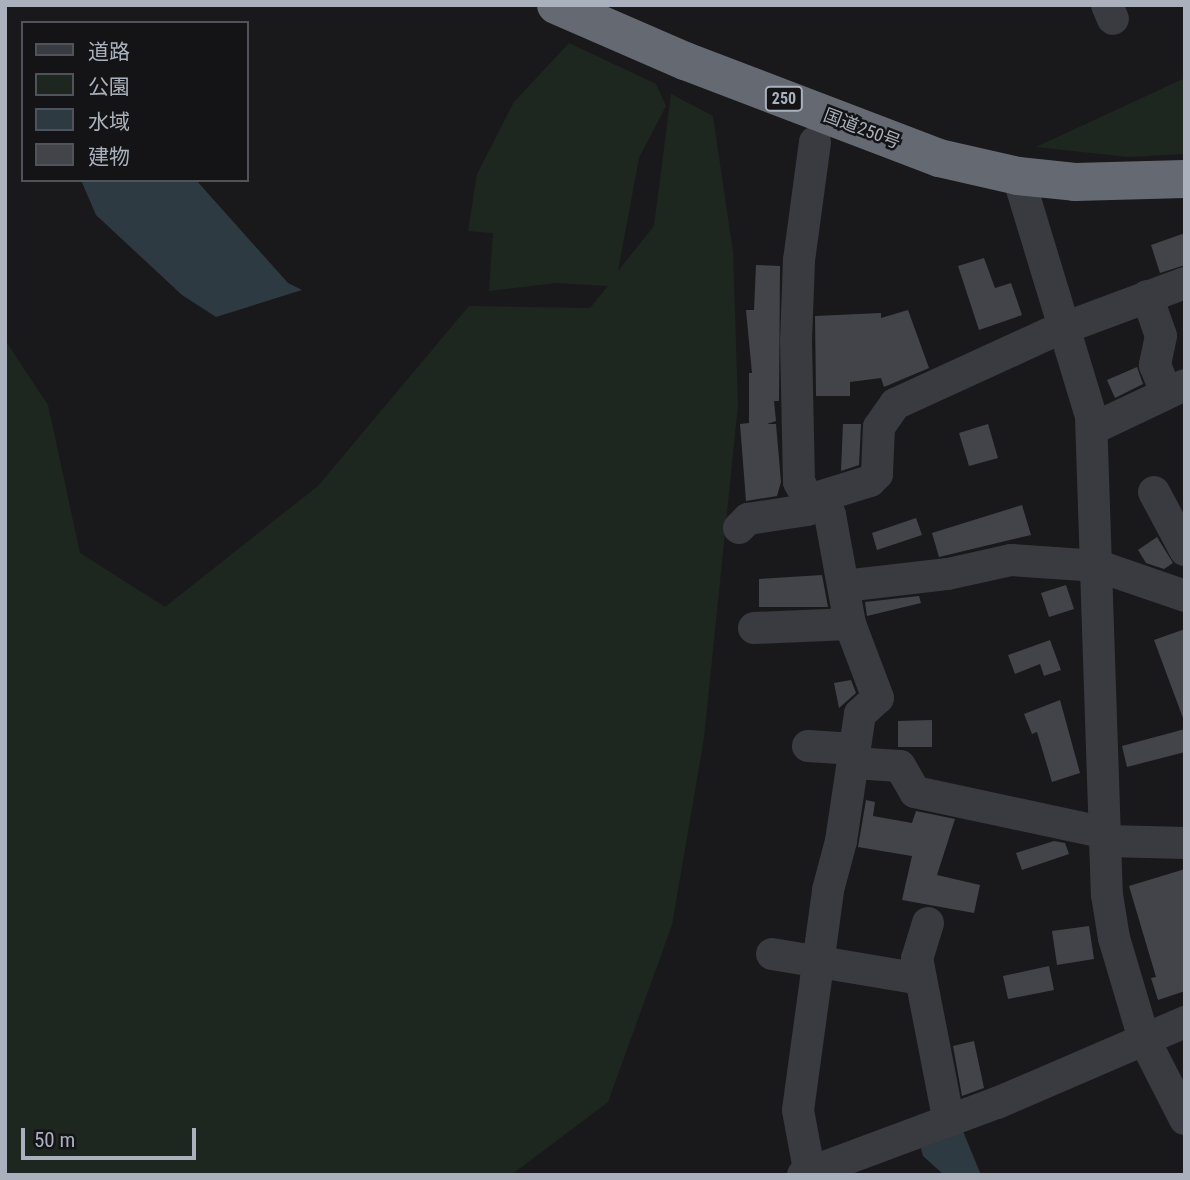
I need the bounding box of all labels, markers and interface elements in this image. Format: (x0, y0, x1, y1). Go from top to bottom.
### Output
legend (21, 21, 248, 182)
text: 道路 (88, 40, 130, 64)
text: 公園 (88, 75, 130, 99)
road number: 250 (765, 86, 803, 111)
street label: 国道250号 (820, 104, 904, 154)
text: 水域 (88, 110, 130, 134)
text: 建物 (88, 145, 130, 169)
scale bar (24, 1114, 200, 1158)
text: 50 m (34, 1128, 75, 1152)

